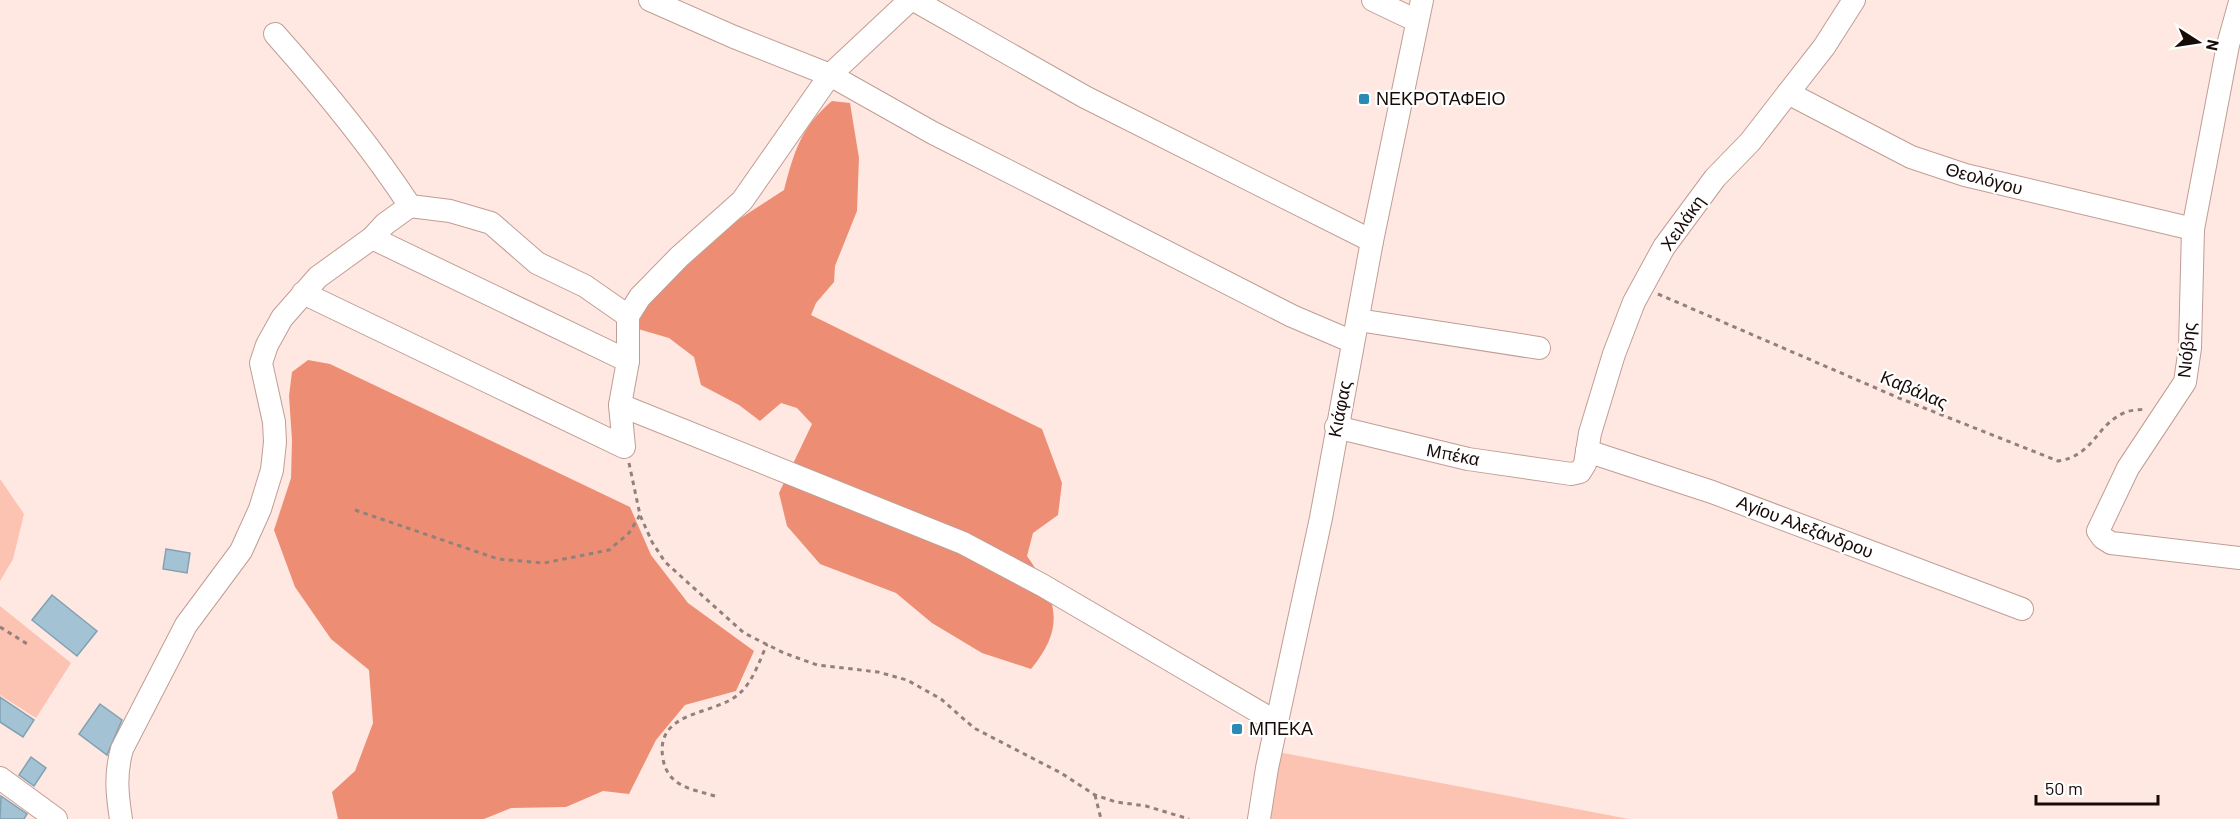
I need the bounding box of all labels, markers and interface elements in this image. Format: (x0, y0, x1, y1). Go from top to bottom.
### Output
north arrow (2168, 12, 2228, 72)
text: N (2203, 38, 2224, 52)
place label: ΝΕΚΡΟΤΑΦΕΙΟ (1376, 87, 1506, 109)
marker: ΝΕΚΡΟΤΑΦΕΙΟ (1357, 92, 1371, 106)
street label: Θεολόγου (1943, 157, 2025, 199)
street label: Χειλάκη (1655, 191, 1709, 254)
street label: Νιόβης (2172, 321, 2200, 379)
street label: Καβάλας (1878, 365, 1952, 413)
street label: Κιάφας (1323, 378, 1355, 439)
street label: Μπέκα (1425, 438, 1482, 470)
street label: Αγίου Αλεξάνδρου (1734, 490, 1877, 562)
place label: ΜΠΕΚΑ (1249, 717, 1313, 739)
marker: ΜΠΕΚΑ (1230, 722, 1244, 736)
scale bar (2036, 768, 2158, 806)
text: 50 m (2045, 777, 2083, 799)

